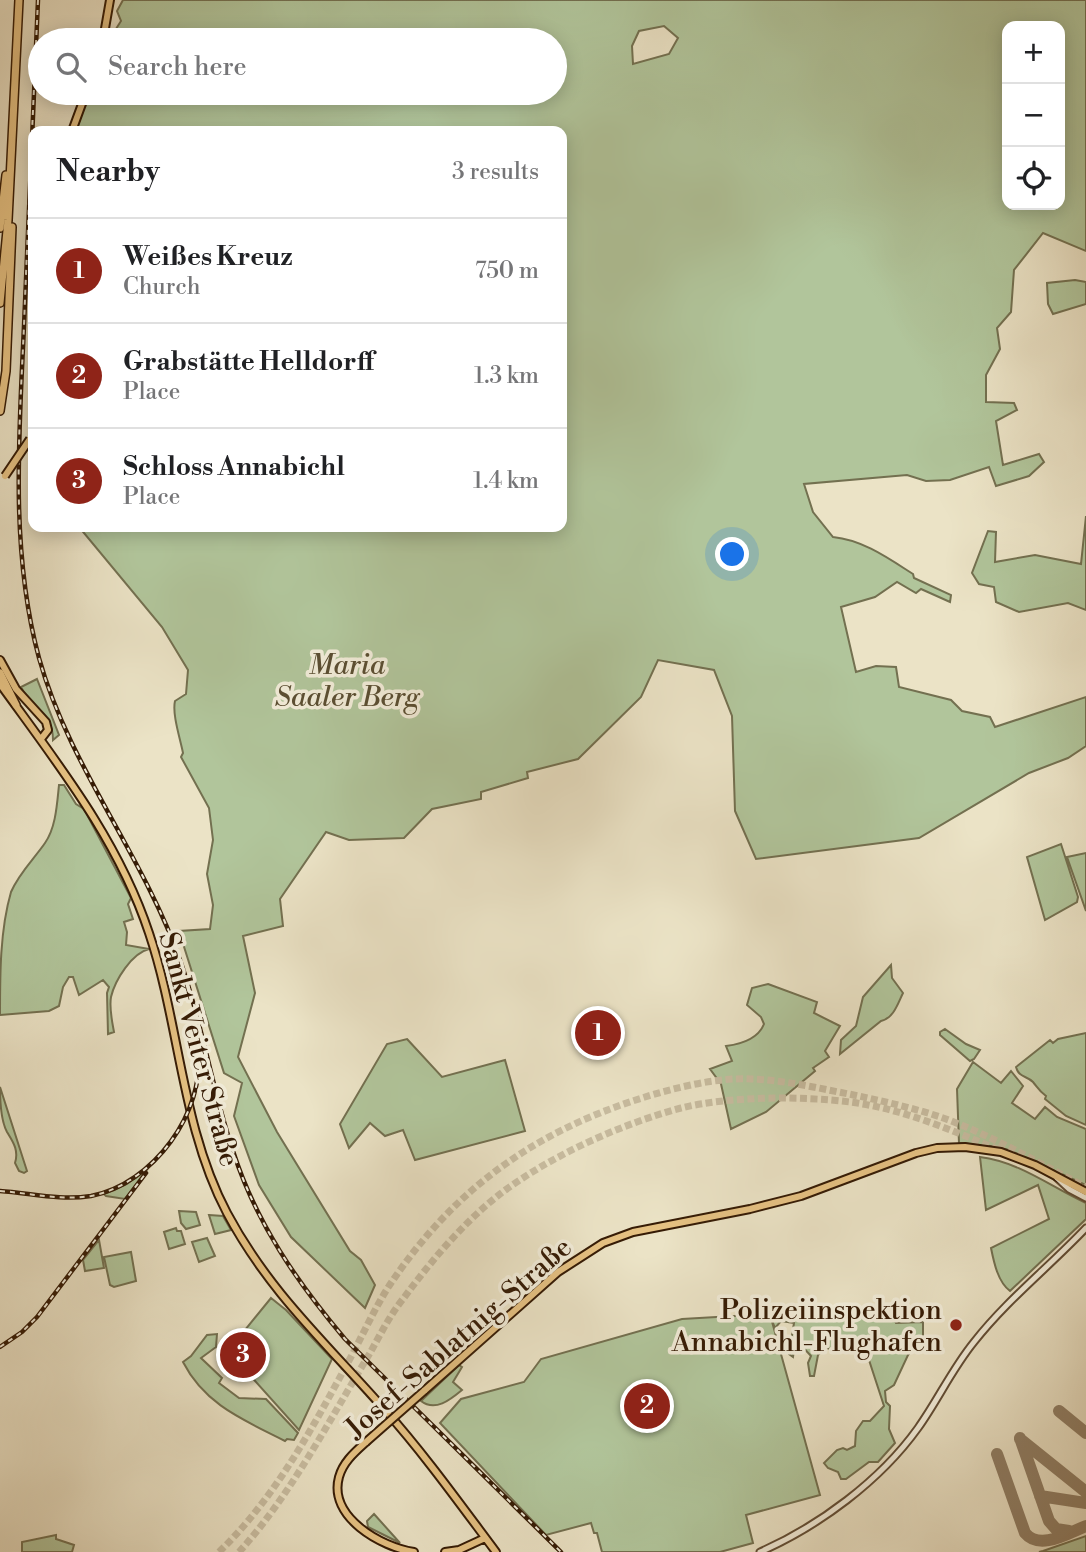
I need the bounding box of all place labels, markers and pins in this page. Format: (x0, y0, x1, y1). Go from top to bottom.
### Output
pin: 1 (575, 1007, 621, 1059)
place label: Polizeiinspektion Annabichl-Flughafen (671, 1293, 942, 1360)
marker: Polizeiinspektion Annabichl-Flughafen (948, 1317, 964, 1333)
pin: 3 (220, 1329, 266, 1381)
pin: 2 (624, 1380, 670, 1432)

